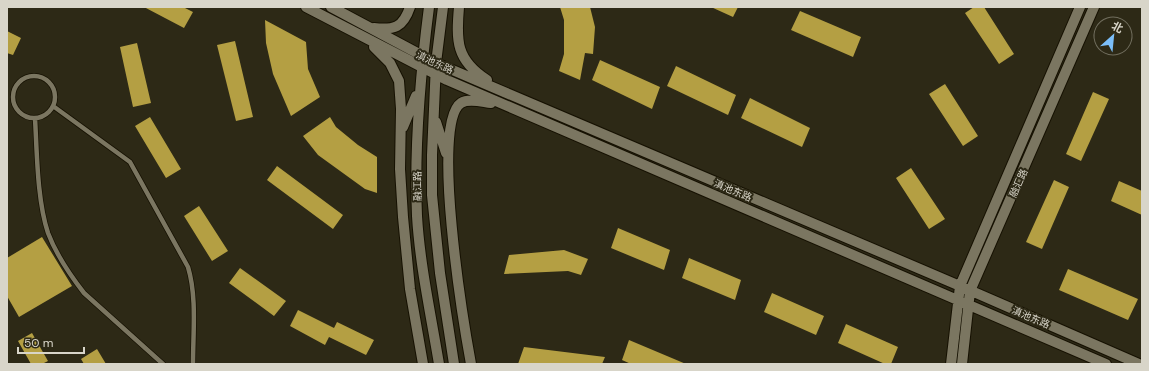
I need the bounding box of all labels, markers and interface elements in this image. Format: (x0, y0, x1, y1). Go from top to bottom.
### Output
north arrow (1093, 16, 1133, 56)
text: 北 (1109, 18, 1126, 36)
street label: 滇池东路 (414, 48, 456, 77)
street label: 融汇路 (1006, 167, 1030, 200)
street label: 融江路 (411, 171, 424, 201)
street label: 滇池东路 (712, 177, 754, 204)
street label: 滇池东路 (1010, 304, 1052, 331)
scale bar (18, 329, 84, 355)
text: 50 m (24, 335, 53, 351)

